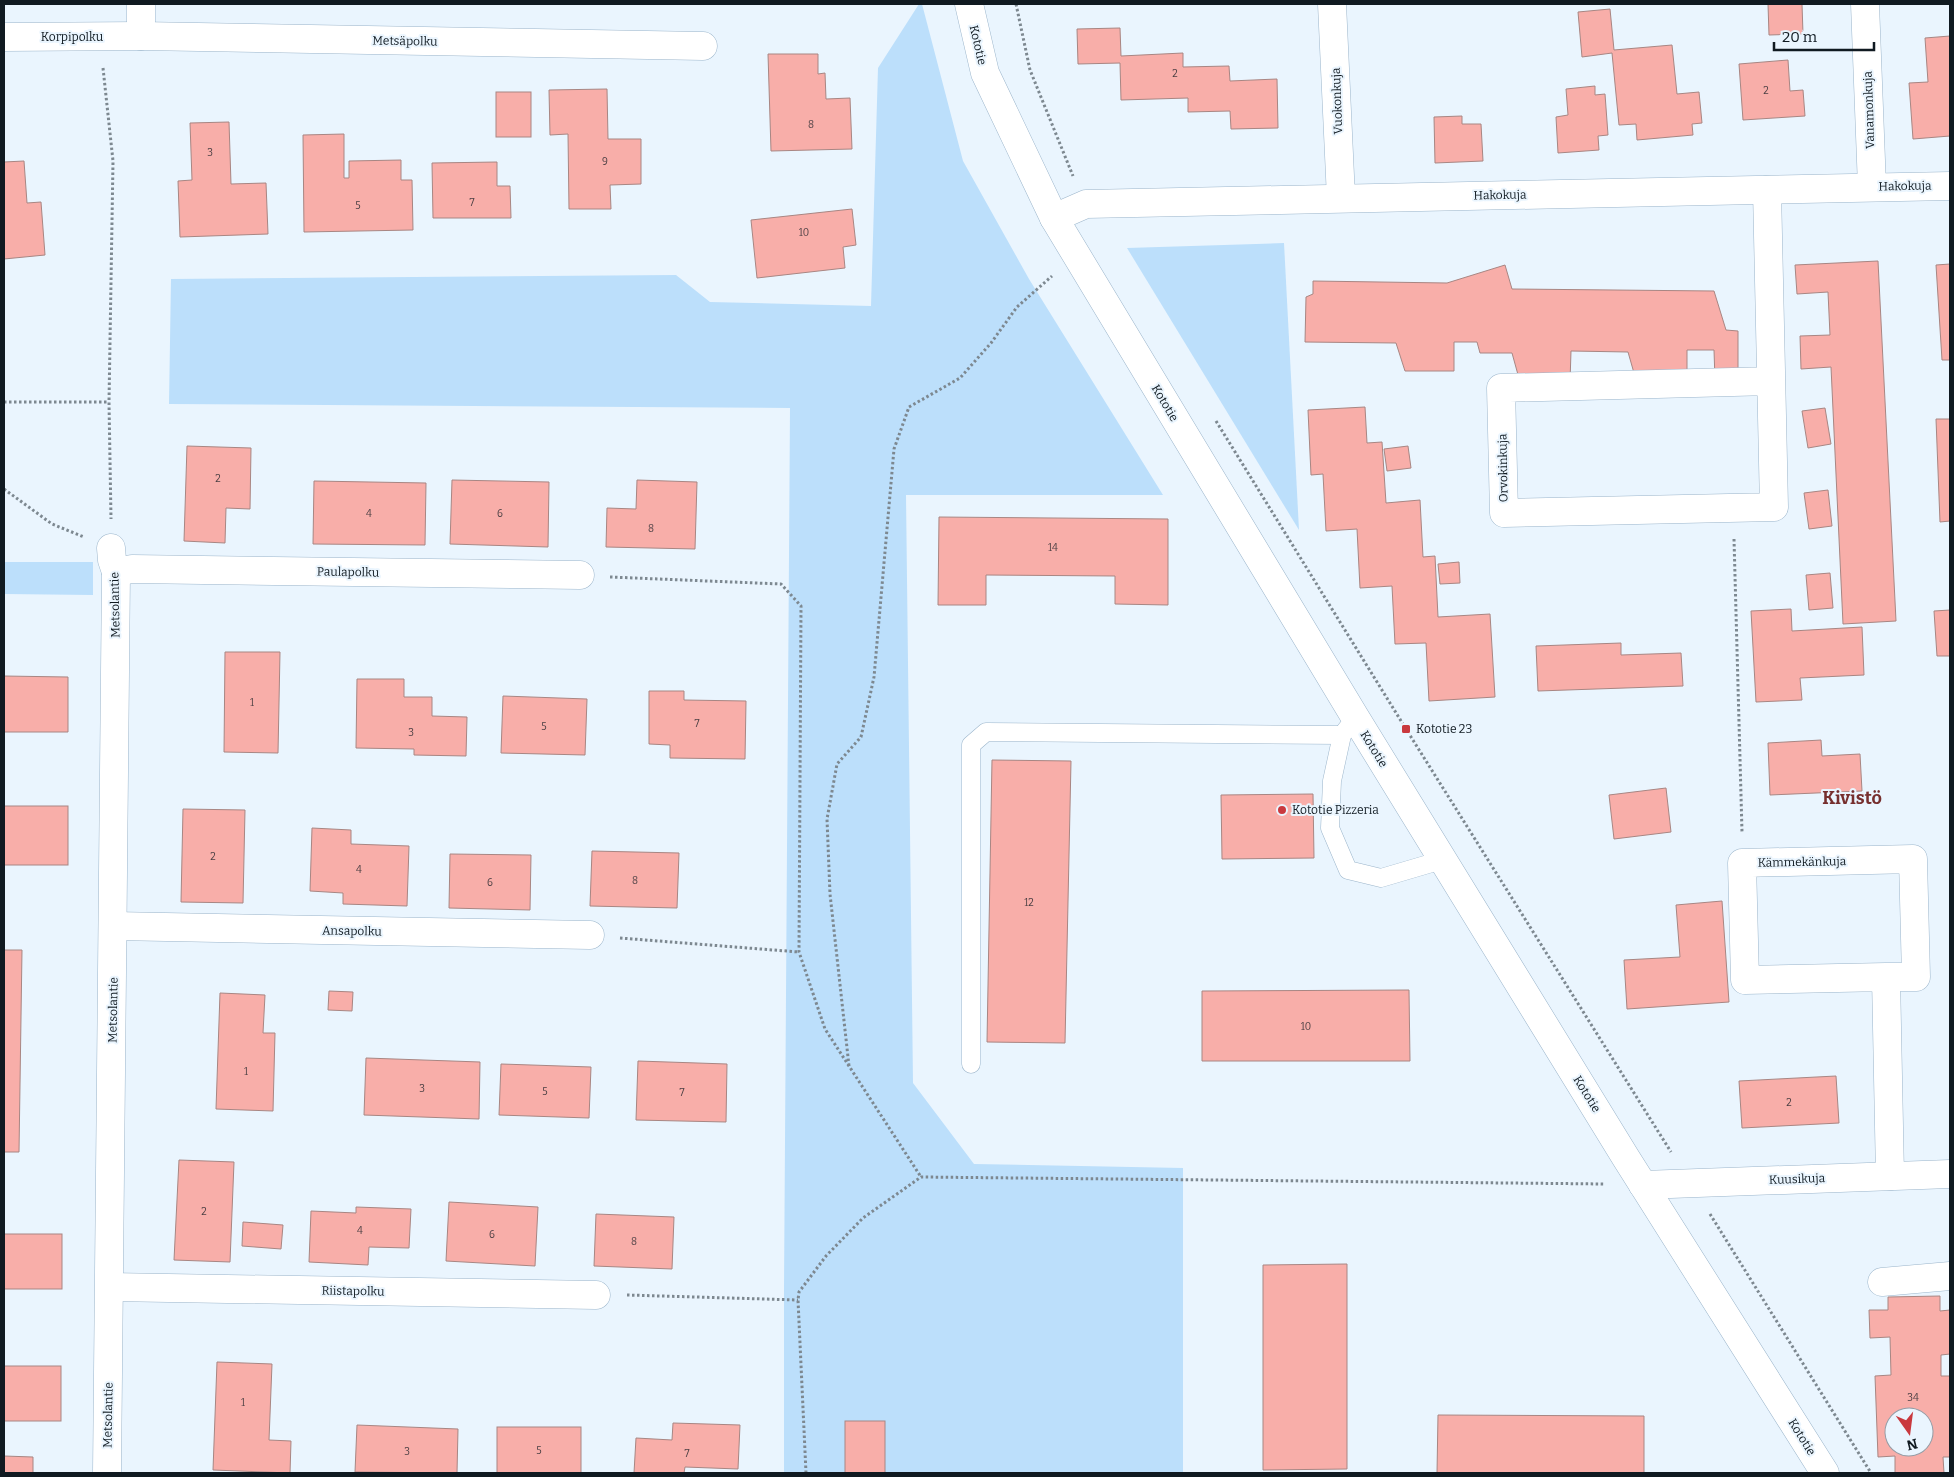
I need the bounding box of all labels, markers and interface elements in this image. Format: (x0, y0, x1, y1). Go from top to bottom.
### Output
scale bar (1774, 20, 1874, 52)
street label: Kototie (967, 24, 989, 66)
text: 20 m (1782, 28, 1818, 46)
street label: Korpipolku (41, 30, 104, 44)
street label: Metsäpolku (372, 33, 438, 49)
street label: Vuokonkuja (1329, 67, 1345, 135)
house number: 2 (1172, 68, 1178, 80)
street label: Vanamonkuja (1861, 70, 1877, 149)
house number: 2 (1763, 85, 1769, 97)
house number: 8 (808, 119, 814, 131)
house number: 3 (207, 147, 213, 159)
house number: 9 (602, 156, 608, 168)
street label: Hakokuja (1878, 179, 1932, 193)
street label: Hakokuja (1473, 188, 1527, 202)
house number: 7 (469, 197, 475, 209)
house number: 5 (355, 200, 361, 212)
house number: 10 (799, 227, 809, 239)
street label: Kototie (1149, 382, 1181, 424)
street label: Orvokinkuja (1495, 433, 1511, 503)
house number: 2 (215, 473, 221, 485)
house number: 4 (366, 508, 372, 520)
house number: 6 (497, 508, 503, 520)
house number: 8 (648, 523, 654, 535)
house number: 14 (1048, 542, 1058, 554)
street label: Paulapolku (317, 564, 380, 580)
street label: Metsolantie (107, 572, 123, 638)
house number: 1 (250, 697, 254, 709)
house number: 7 (694, 718, 700, 730)
house number: 5 (541, 721, 547, 733)
place label: Kototie 23 (1416, 722, 1472, 736)
marker: Kototie 23 (1400, 723, 1412, 735)
house number: 3 (408, 727, 414, 739)
street label: Kototie (1357, 728, 1391, 770)
district label: Kivistö (1822, 787, 1882, 809)
place label: Kototie Pizzeria (1292, 803, 1379, 817)
marker: Kototie Pizzeria (1276, 804, 1288, 816)
house number: 2 (210, 851, 216, 863)
street label: Kämmekänkuja (1758, 854, 1847, 870)
house number: 4 (356, 864, 362, 876)
house number: 8 (632, 875, 638, 887)
house number: 6 (487, 877, 493, 889)
house number: 12 (1024, 897, 1034, 909)
street label: Ansapolku (322, 923, 383, 939)
street label: Metsolantie (105, 977, 121, 1043)
house number: 10 (1301, 1021, 1311, 1033)
house number: 1 (244, 1066, 248, 1078)
street label: Kototie (1570, 1073, 1604, 1115)
house number: 3 (419, 1083, 425, 1095)
house number: 5 (542, 1086, 548, 1098)
house number: 7 (679, 1087, 685, 1099)
house number: 2 (1786, 1097, 1792, 1109)
street label: Kuusikuja (1769, 1171, 1826, 1187)
house number: 2 (201, 1206, 207, 1218)
house number: 4 (357, 1225, 363, 1237)
house number: 6 (489, 1229, 495, 1241)
house number: 8 (631, 1236, 637, 1248)
street label: Riistapolku (321, 1283, 385, 1299)
street label: Metsolantie (100, 1382, 116, 1448)
house number: 34 (1907, 1392, 1919, 1404)
house number: 1 (241, 1397, 245, 1409)
north arrow (1884, 1407, 1934, 1457)
street label: Kototie (1785, 1416, 1819, 1458)
text: N (1905, 1435, 1919, 1454)
house number: 5 (536, 1445, 542, 1457)
house number: 3 (404, 1446, 410, 1458)
house number: 7 (684, 1448, 690, 1460)

